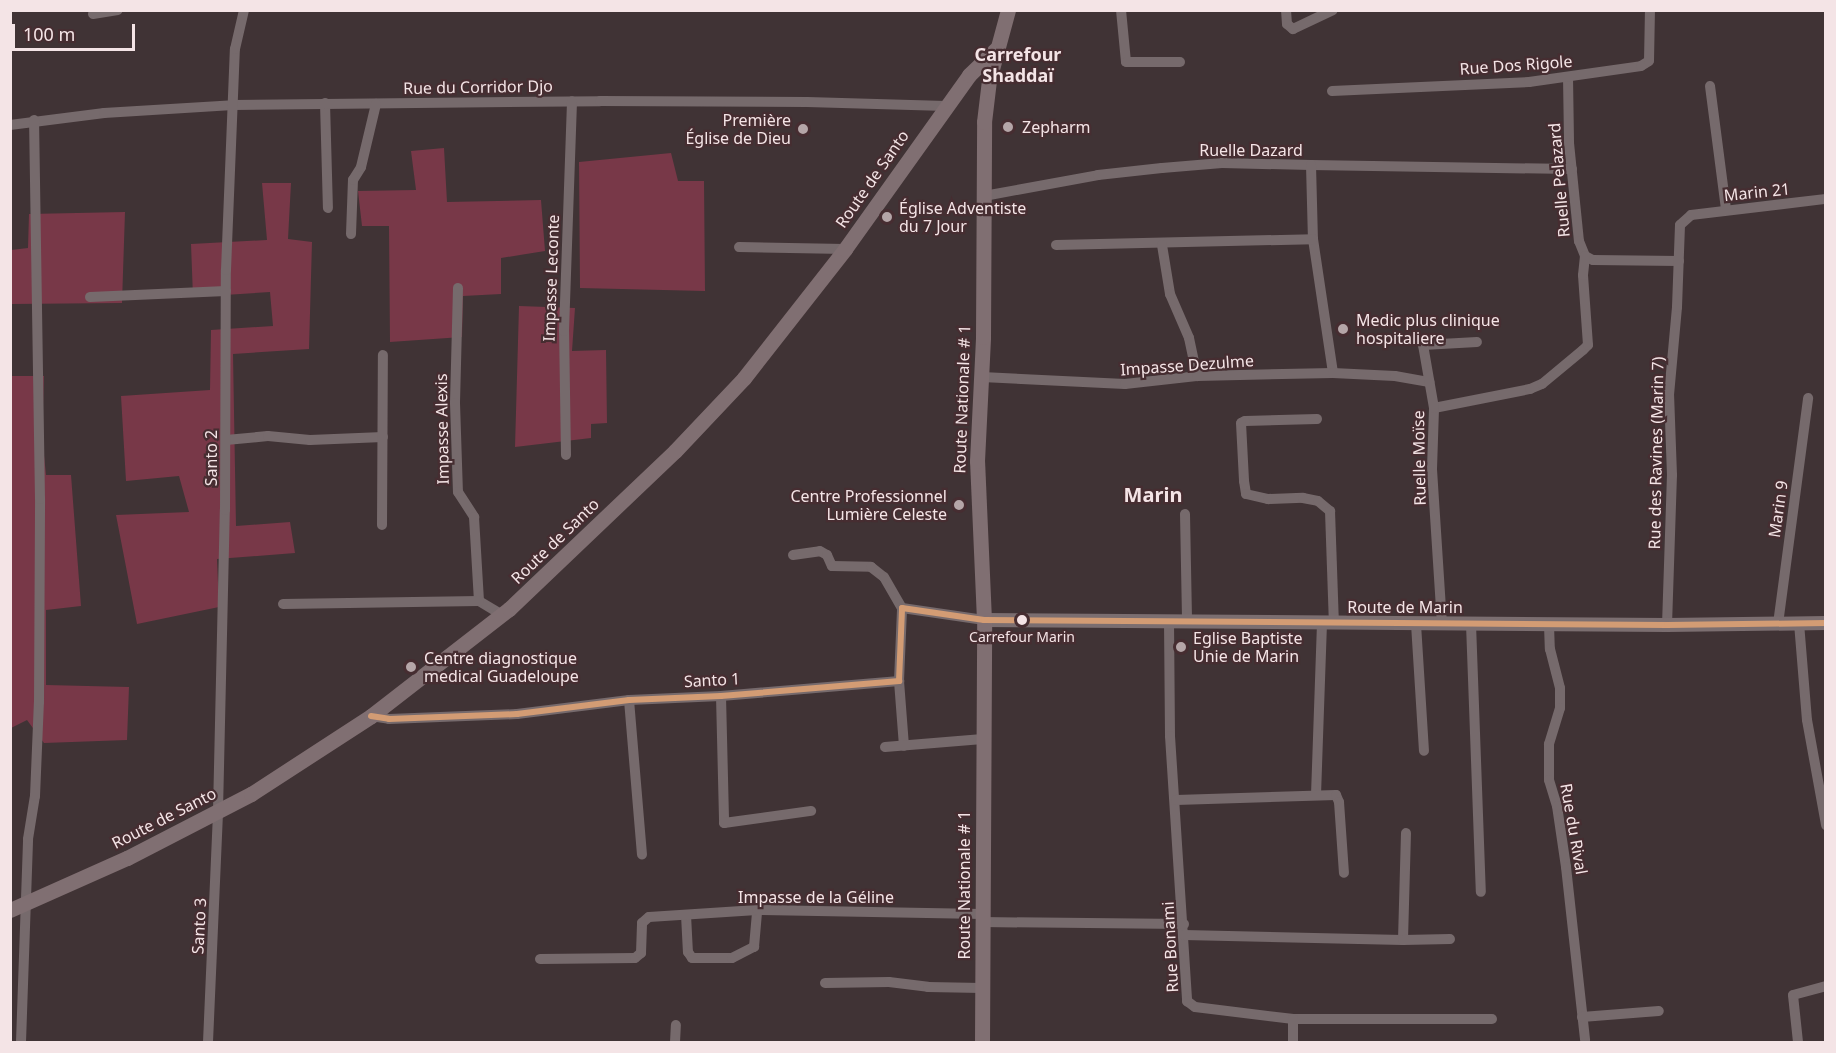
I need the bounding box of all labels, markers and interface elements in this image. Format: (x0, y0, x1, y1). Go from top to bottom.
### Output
scale bar (15, 12, 138, 50)
text: 100 m (23, 22, 75, 46)
district label: Carrefour Shaddaï (975, 44, 1061, 86)
street label: Rue Dos Rigole (1459, 51, 1573, 79)
street label: Rue du Corridor Djo (403, 76, 553, 98)
place label: Première Église de Dieu (685, 110, 791, 148)
place label: Zepharm (1022, 117, 1090, 137)
marker: Zepharm (999, 118, 1017, 136)
marker: Première Église de Dieu (796, 122, 810, 136)
street label: Ruelle Pelazard (1544, 122, 1574, 238)
street label: Route de Santo (831, 127, 913, 231)
street label: Ruelle Dazard (1199, 140, 1303, 160)
street label: Marin 21 (1723, 179, 1791, 205)
place label: Église Adventiste du 7 Jour (899, 198, 1026, 236)
marker: Église Adventiste du 7 Jour (880, 210, 894, 224)
street label: Impasse Leconte (539, 214, 563, 342)
place label: Medic plus clinique hospitaliere (1356, 310, 1500, 348)
marker: Medic plus clinique hospitaliere (1334, 320, 1352, 338)
street label: Route Nationale # 1 (950, 324, 974, 474)
street label: Impasse Dezulme (1120, 351, 1254, 379)
street label: Rue des Ravines (Marin 7) (1645, 357, 1667, 549)
street label: Impasse Alexis (431, 373, 453, 485)
street label: Ruelle Moïse (1409, 410, 1429, 506)
street label: Santo 2 (201, 430, 221, 486)
street label: Marin 9 (1764, 479, 1792, 539)
district label: Marin (1124, 482, 1182, 506)
place label: Centre Professionnel Lumière Celeste (790, 486, 947, 524)
street label: Route de Santo (507, 494, 603, 588)
marker: Centre Professionnel Lumière Celeste (952, 498, 966, 512)
street label: Route de Marin (1347, 597, 1463, 617)
marker: Carrefour Marin (1016, 614, 1028, 626)
place label: Eglise Baptiste Unie de Marin (1193, 628, 1302, 666)
place label: Carrefour Marin (969, 629, 1075, 645)
marker: Eglise Baptiste Unie de Marin (1174, 640, 1188, 654)
place label: Centre diagnostique medical Guadeloupe (424, 648, 579, 686)
marker: Centre diagnostique medical Guadeloupe (402, 658, 420, 676)
street label: Santo 1 (683, 669, 741, 691)
street label: Rue du Rival (1557, 782, 1591, 876)
street label: Route de Santo (109, 783, 219, 853)
street label: Route Nationale # 1 (954, 810, 974, 960)
street label: Impasse de la Géline (738, 887, 894, 907)
street label: Santo 3 (188, 897, 210, 955)
street label: Rue Bonami (1158, 901, 1182, 993)

